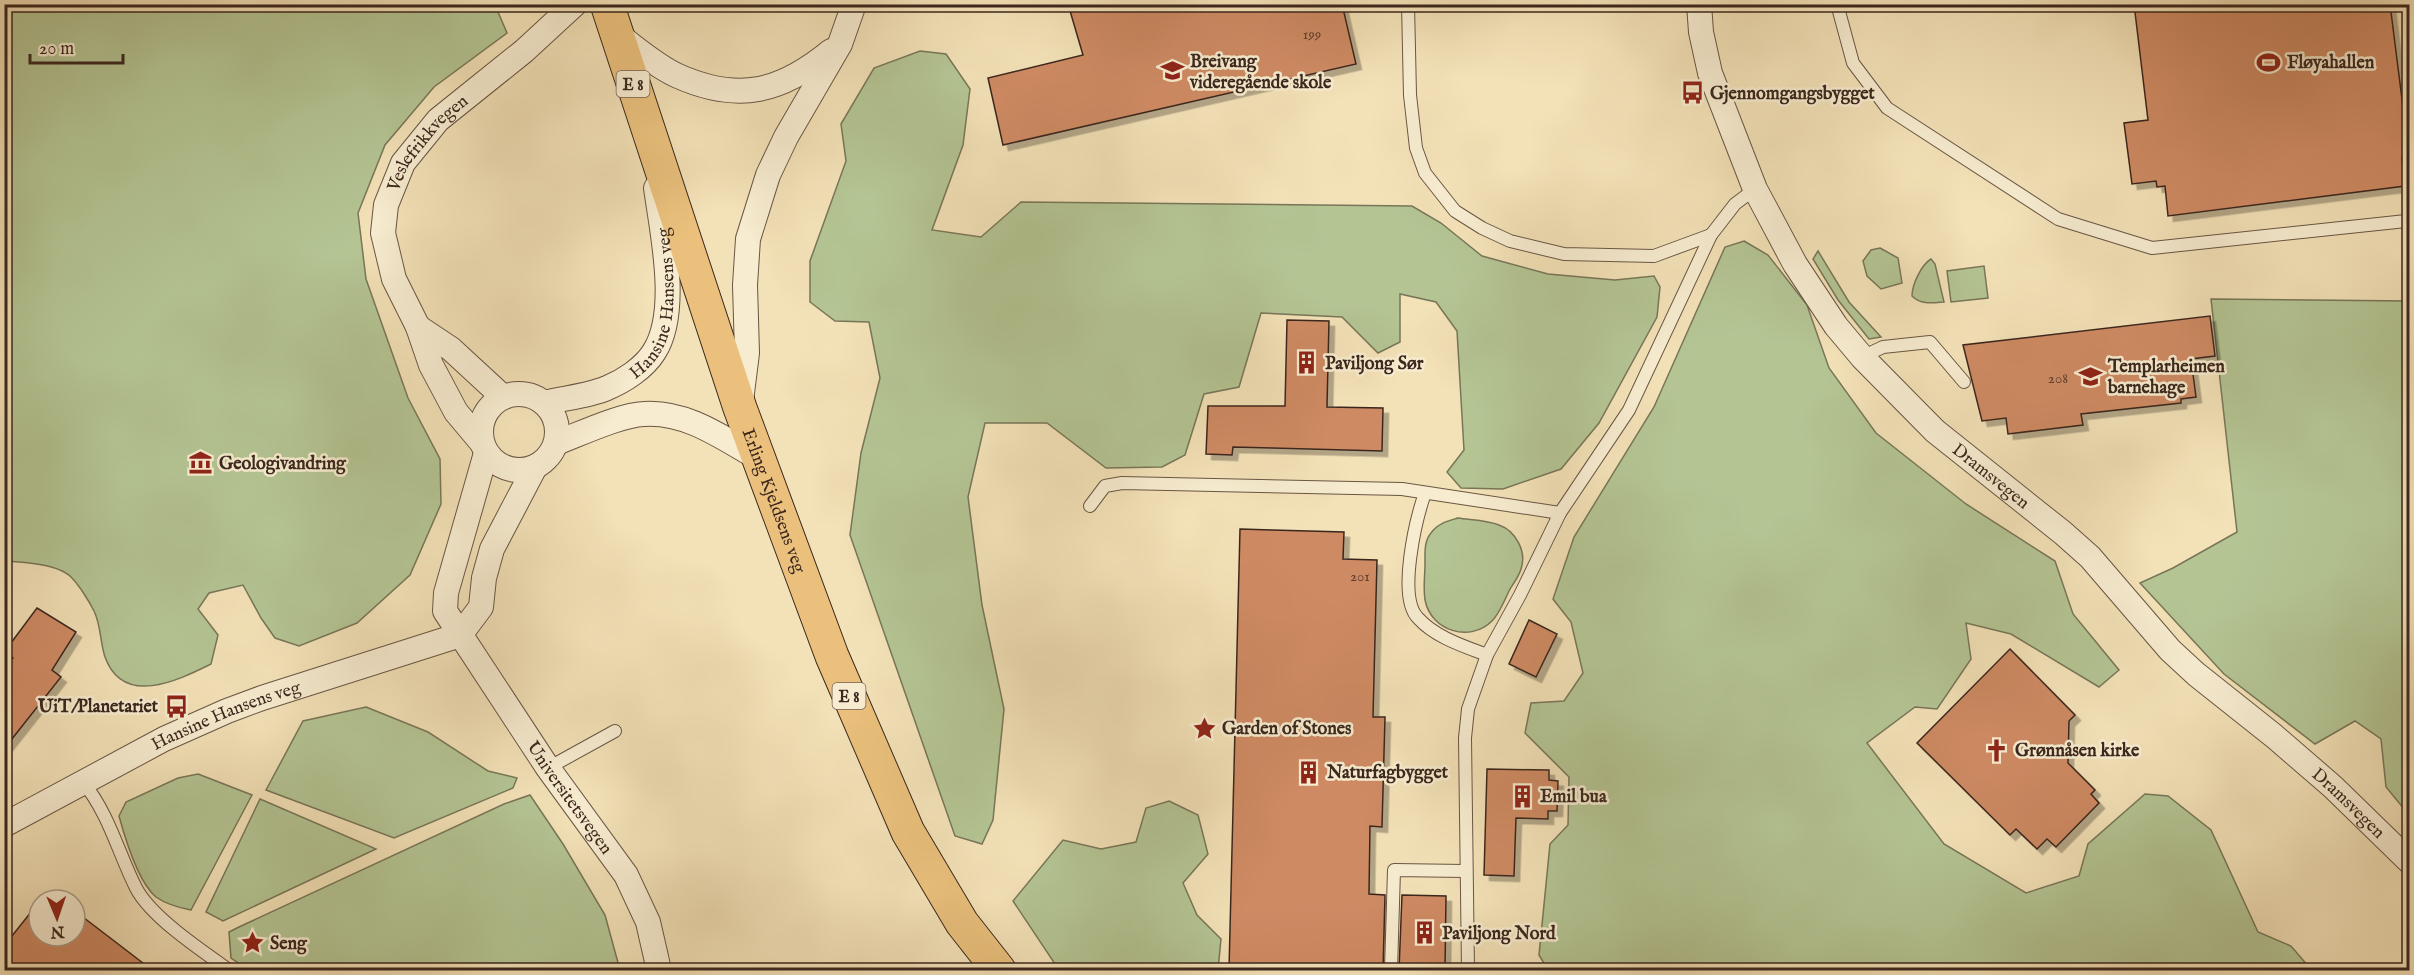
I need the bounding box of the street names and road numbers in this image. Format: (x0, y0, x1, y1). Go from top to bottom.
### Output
road number: E 8 (616, 71, 650, 97)
street label: Veslefrikkvegen (382, 90, 474, 196)
street label: Hansine Hansens veg (625, 226, 681, 385)
street label: Erling Kjeldsens veg (736, 425, 810, 577)
street label: Dramsvegen (1947, 439, 2034, 515)
street label: Hansine Hansens veg (148, 676, 304, 757)
road number: E 8 (832, 683, 866, 709)
street label: Universitetsvegen (521, 737, 617, 860)
street label: Dramsvegen (2306, 764, 2390, 845)

